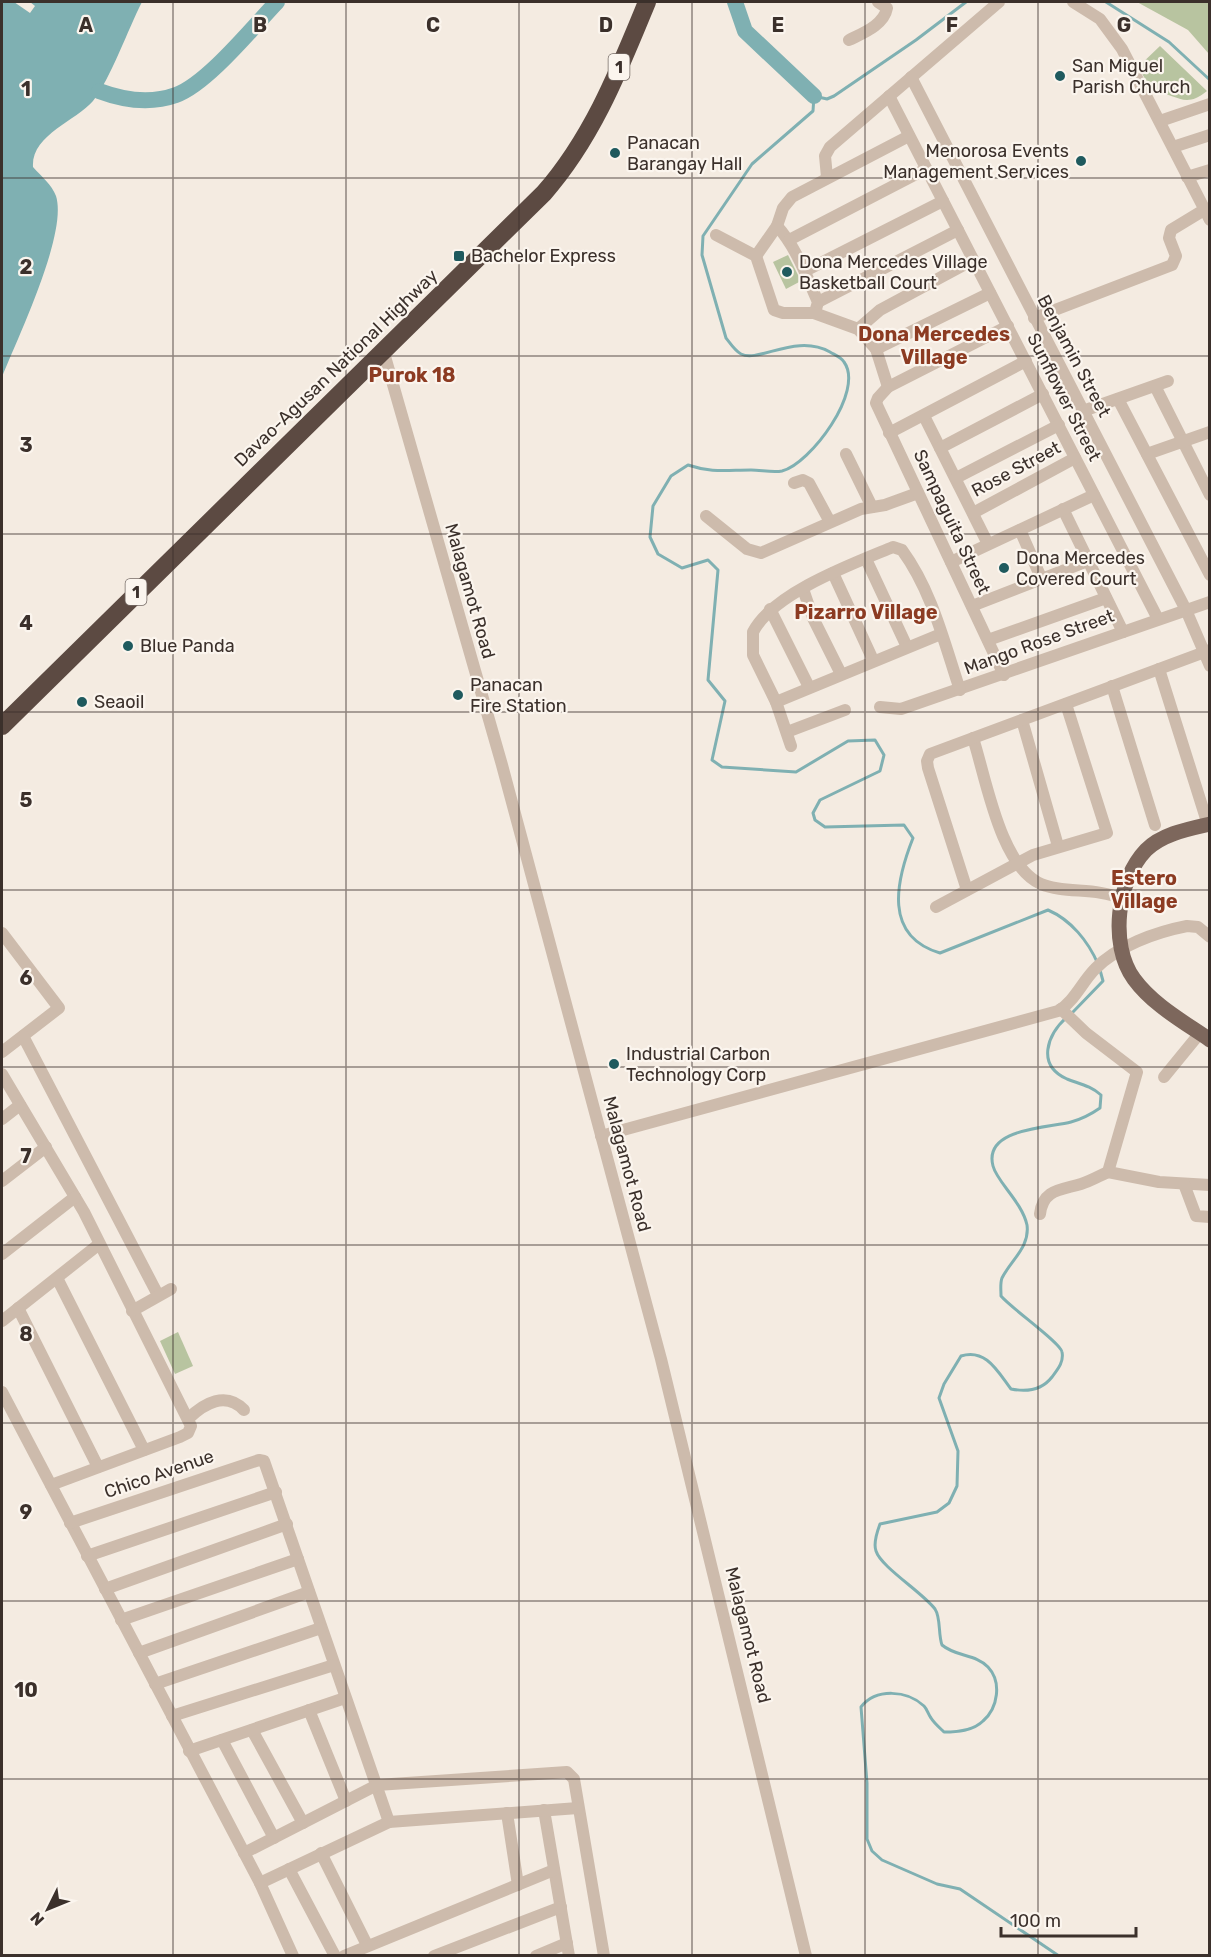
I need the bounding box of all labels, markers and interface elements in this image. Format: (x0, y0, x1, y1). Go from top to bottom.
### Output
text: A (79, 13, 94, 37)
text: B (253, 13, 267, 37)
text: C (426, 13, 440, 37)
text: D (599, 13, 613, 37)
text: E (772, 13, 784, 37)
text: F (946, 13, 958, 37)
text: G (1117, 13, 1131, 37)
road number: 1 (608, 54, 630, 80)
place label: San Miguel Parish Church (1072, 55, 1190, 98)
marker: San Miguel Parish Church (1053, 69, 1067, 83)
text: 1 (21, 77, 31, 101)
place label: Panacan Barangay Hall (627, 132, 742, 175)
place label: Menorosa Events Management Services (883, 140, 1069, 183)
marker: Panacan Barangay Hall (608, 146, 622, 160)
marker: Menorosa Events Management Services (1074, 154, 1088, 168)
place label: Bachelor Express (471, 245, 616, 267)
marker: Bachelor Express (452, 249, 466, 263)
place label: Dona Mercedes Village Basketball Court (799, 251, 988, 294)
text: 2 (20, 255, 33, 279)
street label: Davao-Agusan National Highway (230, 265, 442, 471)
marker: Dona Mercedes Village Basketball Court (780, 265, 794, 279)
street label: Benjamin Street (1033, 291, 1115, 421)
district label: Dona Mercedes Village (858, 322, 1010, 369)
street label: Sunflower Street (1022, 329, 1106, 465)
district label: Purok 18 (369, 363, 455, 387)
text: 3 (19, 433, 33, 457)
street label: Rose Street (968, 436, 1064, 502)
street label: Sampaguita Street (909, 446, 995, 598)
street label: Malagamot Road (440, 521, 500, 661)
place label: Dona Mercedes Covered Court (1016, 547, 1145, 590)
marker: Dona Mercedes Covered Court (997, 561, 1011, 575)
road number: 1 (126, 579, 146, 605)
district label: Pizarro Village (794, 600, 938, 624)
street label: Mango Rose Street (961, 605, 1117, 679)
text: 4 (19, 611, 33, 635)
place label: Blue Panda (140, 635, 235, 657)
marker: Blue Panda (121, 639, 135, 653)
place label: Panacan Fire Station (470, 674, 567, 717)
marker: Panacan Fire Station (451, 688, 465, 702)
place label: Seaoil (94, 691, 144, 713)
marker: Seaoil (75, 695, 89, 709)
text: 5 (20, 788, 33, 812)
district label: Estero Village (1110, 866, 1178, 913)
text: 6 (19, 966, 33, 990)
place label: Industrial Carbon Technology Corp (626, 1043, 770, 1086)
marker: Industrial Carbon Technology Corp (607, 1057, 621, 1071)
street label: Malagamot Road (598, 1094, 656, 1234)
text: 7 (20, 1144, 32, 1168)
text: 8 (19, 1322, 33, 1346)
street label: Chico Avenue (101, 1445, 217, 1503)
text: 9 (20, 1500, 33, 1524)
street label: Malagamot Road (720, 1565, 776, 1705)
text: 10 (14, 1678, 38, 1702)
north arrow (18, 1879, 78, 1939)
scale bar (1001, 1900, 1136, 1938)
text: N (27, 1908, 48, 1930)
text: 100 m (1010, 1910, 1061, 1932)

